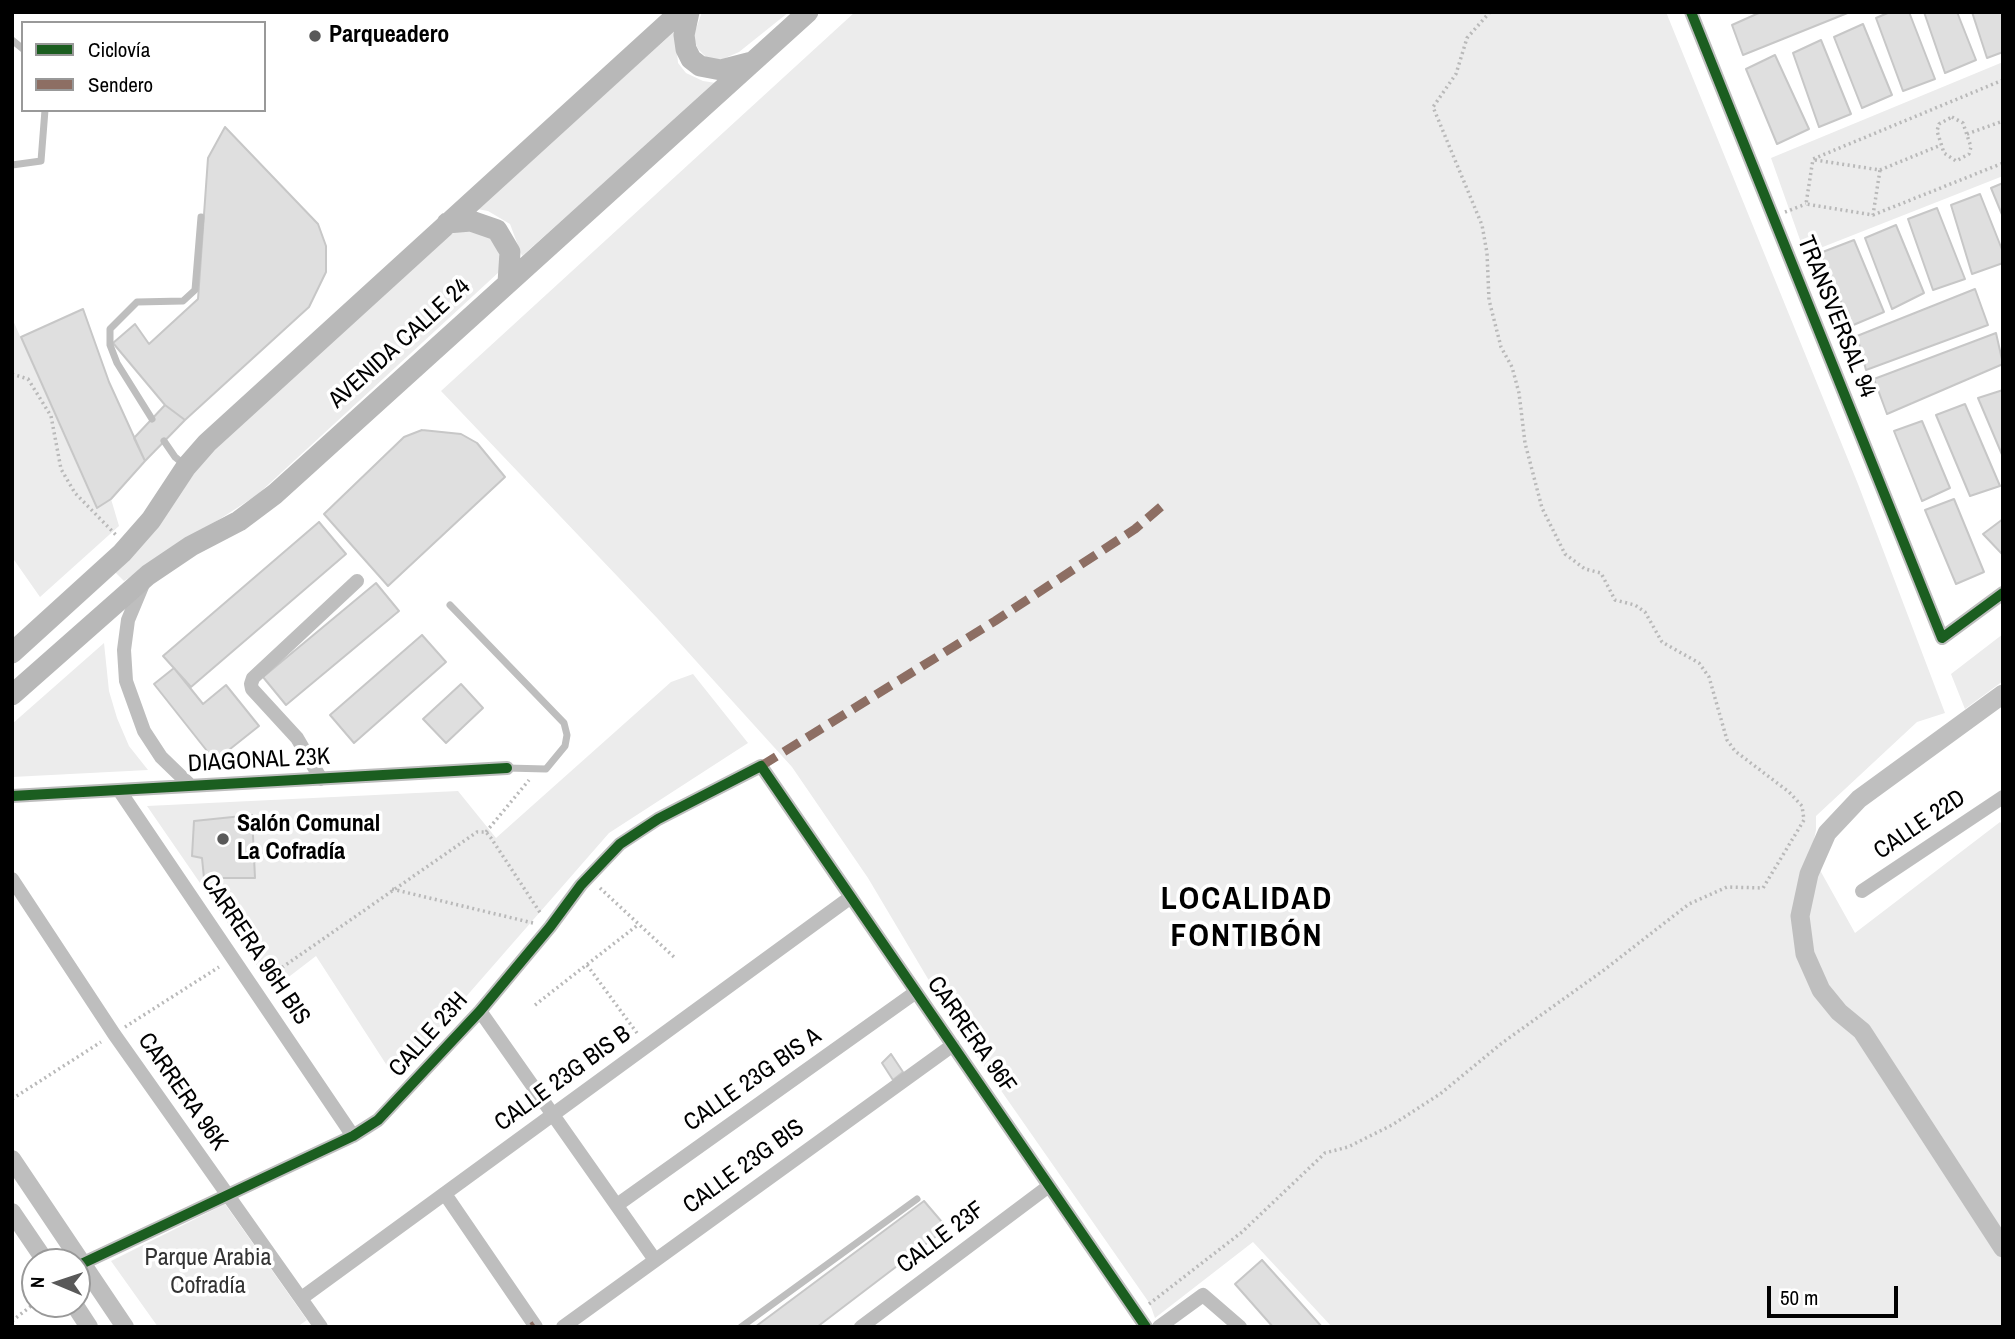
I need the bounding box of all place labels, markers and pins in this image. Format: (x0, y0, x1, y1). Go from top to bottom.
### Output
place label: Parqueadero (329, 22, 449, 50)
marker: Parqueadero (307, 28, 323, 44)
place label: Salón Comunal La Cofradía (237, 811, 380, 867)
marker: Salón Comunal La Cofradía (215, 831, 231, 847)

